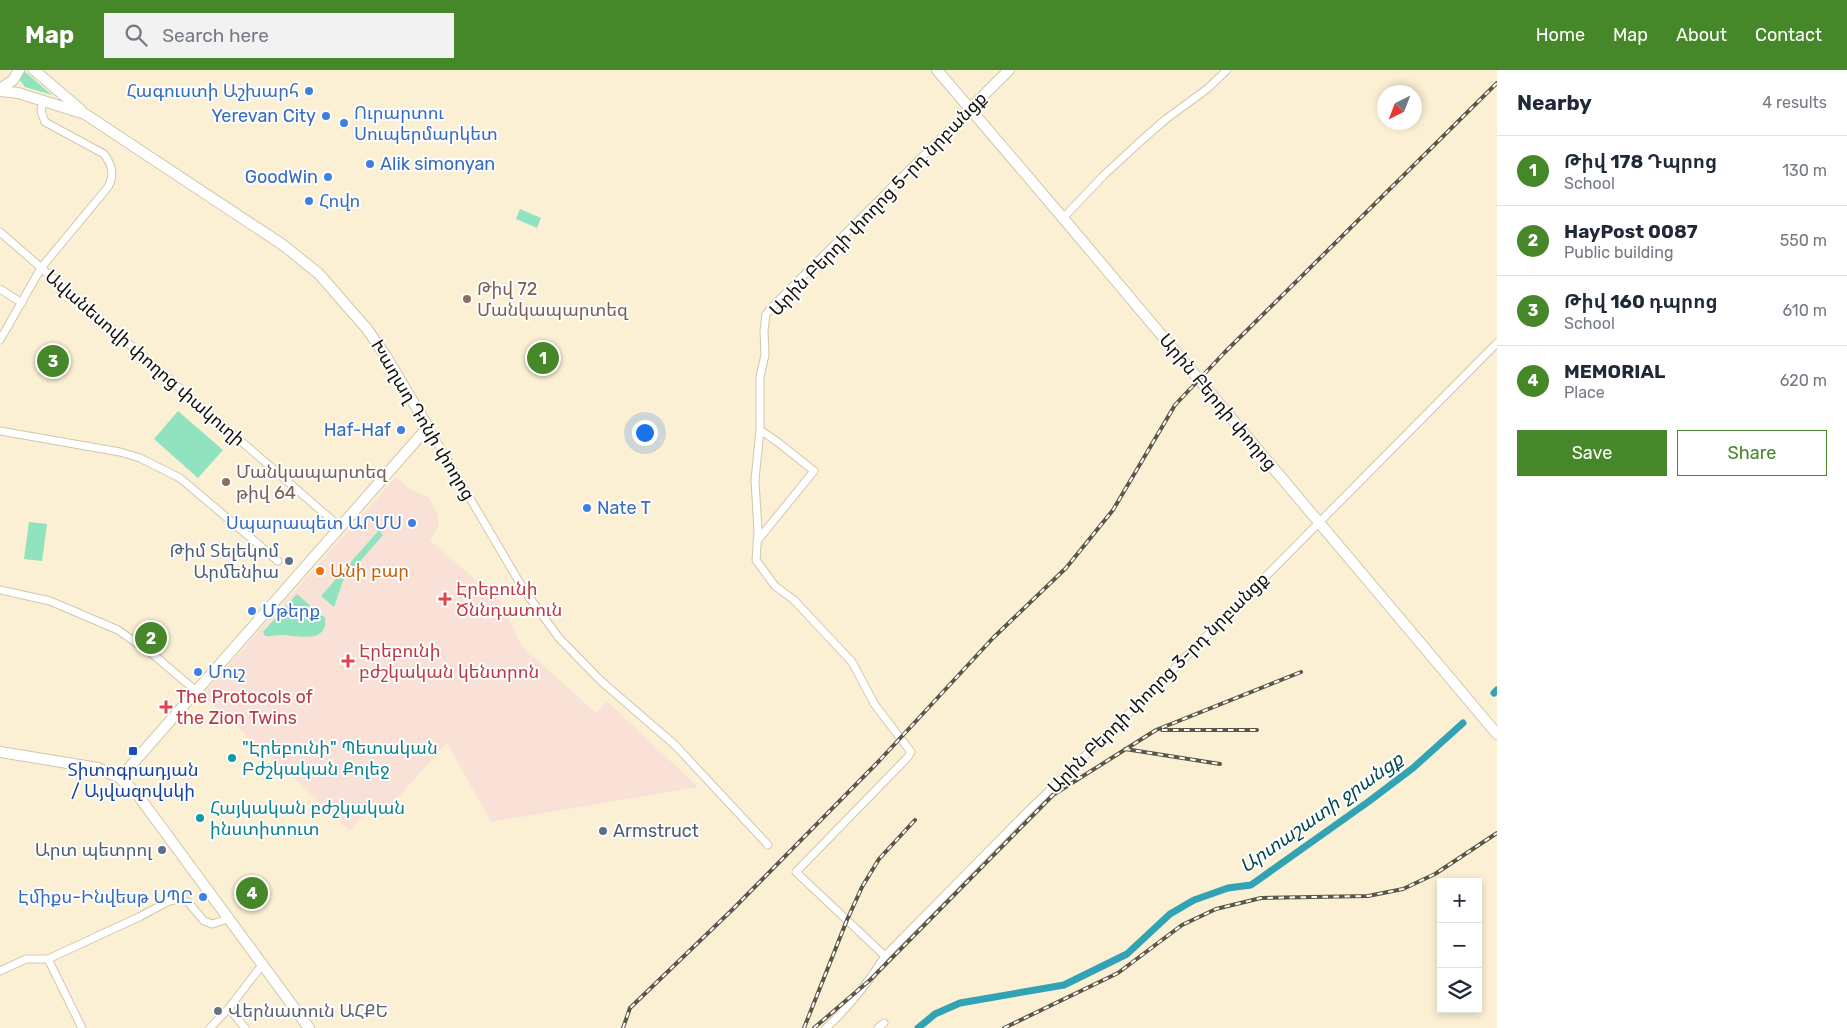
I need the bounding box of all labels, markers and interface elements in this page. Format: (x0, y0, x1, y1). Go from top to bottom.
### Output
search box (104, 13, 454, 58)
text: Map (25, 21, 74, 49)
icon: search (122, 21, 150, 49)
text: Search here (162, 24, 269, 47)
text: Home (1536, 24, 1585, 46)
text: Map (1613, 24, 1648, 46)
text: About (1676, 24, 1727, 46)
text: Contact (1755, 24, 1822, 46)
place label: Հագուստի Աշխարհ (127, 80, 299, 102)
marker: Հագուստի Աշխարհ (303, 85, 315, 97)
north arrow (1377, 85, 1422, 130)
street label: Արին Բերդի փողոց 5-րդ նրբանցք (765, 87, 991, 321)
text: Nearby (1517, 90, 1592, 115)
text: 4 results (1762, 93, 1827, 112)
place label: Ուրարտու Սուպերմարկետ (354, 102, 498, 145)
place label: Yerevan City (211, 105, 316, 127)
marker: Yerevan City (320, 110, 332, 122)
marker: Ուրարտու Սուպերմարկետ (338, 117, 350, 129)
text: Թիվ 178 Դպրոց (1564, 150, 1717, 173)
place label: Alik simonyan (380, 153, 495, 175)
marker: Alik simonyan (364, 158, 376, 170)
text: 1 (1529, 161, 1537, 180)
text: 130 m (1782, 161, 1827, 180)
place label: GoodWin (245, 166, 318, 188)
marker: GoodWin (322, 171, 334, 183)
text: School (1564, 174, 1615, 193)
place label: Հովո (319, 190, 360, 212)
marker: Հովո (303, 195, 315, 207)
text: HayPost 0087 (1564, 220, 1698, 243)
text: 2 (1528, 231, 1538, 250)
text: 550 m (1780, 231, 1827, 250)
text: Public building (1564, 243, 1674, 262)
street label: Ավանեսովի փողոց փակուղի (41, 265, 249, 451)
place label: Թիվ 72 Մանկապարտեզ (477, 278, 629, 321)
text: Թիվ 160 դպրոց (1564, 290, 1717, 313)
marker: Թիվ 72 Մանկապարտեզ (461, 293, 473, 305)
text: 3 (1528, 301, 1538, 320)
text: 610 m (1783, 301, 1827, 320)
text: School (1564, 314, 1615, 333)
street label: Արին Բերդի փողոց (1154, 329, 1282, 475)
street label: Խաղաղ Դոնի փողոց (366, 336, 480, 504)
pin: 1 (527, 339, 559, 377)
pin: 3 (37, 342, 69, 380)
text: MEMORIAL (1564, 360, 1665, 383)
text: 4 (1528, 371, 1538, 390)
text: 620 m (1780, 371, 1827, 390)
text: Place (1564, 383, 1605, 402)
place label: Haf-Haf (324, 419, 391, 441)
your location (632, 420, 658, 446)
marker: Haf-Haf (395, 424, 407, 436)
button: Save (1517, 430, 1667, 476)
button: Share (1677, 430, 1827, 476)
place label: Մանկապարտեզ թիվ 64 (236, 461, 388, 504)
marker: Մանկապարտեզ թիվ 64 (220, 476, 232, 488)
place label: Nate T (597, 497, 651, 519)
marker: Nate T (581, 502, 593, 514)
place label: Սպարապետ ԱՐՄՍ (226, 512, 402, 534)
marker: Սպարապետ ԱՐՄՍ (406, 517, 418, 529)
place label: Թիմ Տելեկոմ Արմենիա (170, 540, 279, 583)
marker: Թիմ Տելեկոմ Արմենիա (283, 555, 295, 567)
place label: Անի բար (330, 560, 409, 582)
marker: Անի բար (314, 565, 326, 577)
street label: Արին Բերդի փողոց 3-րդ նրբանցք (1043, 568, 1273, 798)
place label: Էրեբունի Ծննդատուն (456, 578, 562, 621)
marker: Էրեբունի Ծննդատուն (438, 592, 452, 606)
place label: Մթերք (262, 600, 320, 622)
marker: Մթերք (246, 605, 258, 617)
pin: 2 (135, 619, 167, 657)
place label: Էրեբունի բժշկական կենտրոն (359, 640, 539, 683)
marker: Էրեբունի բժշկական կենտրոն (341, 654, 355, 668)
place label: Մուշ (208, 661, 245, 683)
marker: Մուշ (192, 666, 204, 678)
place label: The Protocols of the Zion Twins (176, 686, 313, 729)
marker: The Protocols of the Zion Twins (160, 701, 172, 713)
place label: "Էրեբունի" Պետական Բժշկական Քոլեջ (242, 737, 438, 780)
marker: Տիտոգրադյան / Այվազովսկի (127, 745, 139, 757)
water label: Արտաշատի ջրանցք (1235, 747, 1408, 878)
marker: "Էրեբունի" Պետական Բժշկական Քոլեջ (226, 752, 238, 764)
place label: Տիտոգրադյան / Այվազովսկի (68, 759, 199, 802)
place label: Հայկական բժշկական ինստիտուտ (210, 797, 405, 840)
marker: Հայկական բժշկական ինստիտուտ (194, 812, 206, 824)
place label: Armstruct (613, 820, 699, 842)
marker: Armstruct (597, 825, 609, 837)
place label: Արտ պետրոլ (35, 839, 153, 861)
marker: Արտ պետրոլ (156, 844, 168, 856)
pin: 4 (236, 874, 268, 912)
map controls (1437, 878, 1482, 1013)
button: + (1437, 878, 1482, 923)
place label: Էմիքս-Ինվեսթ ՍՊԸ (18, 886, 193, 908)
marker: Էմիքս-Ինվեսթ ՍՊԸ (197, 891, 209, 903)
button: − (1437, 923, 1482, 968)
button: layers (1437, 968, 1482, 1013)
place label: Վերնատուն ԱՀՔԵ (228, 1000, 388, 1022)
marker: Վերնատուն ԱՀՔԵ (212, 1005, 224, 1017)

